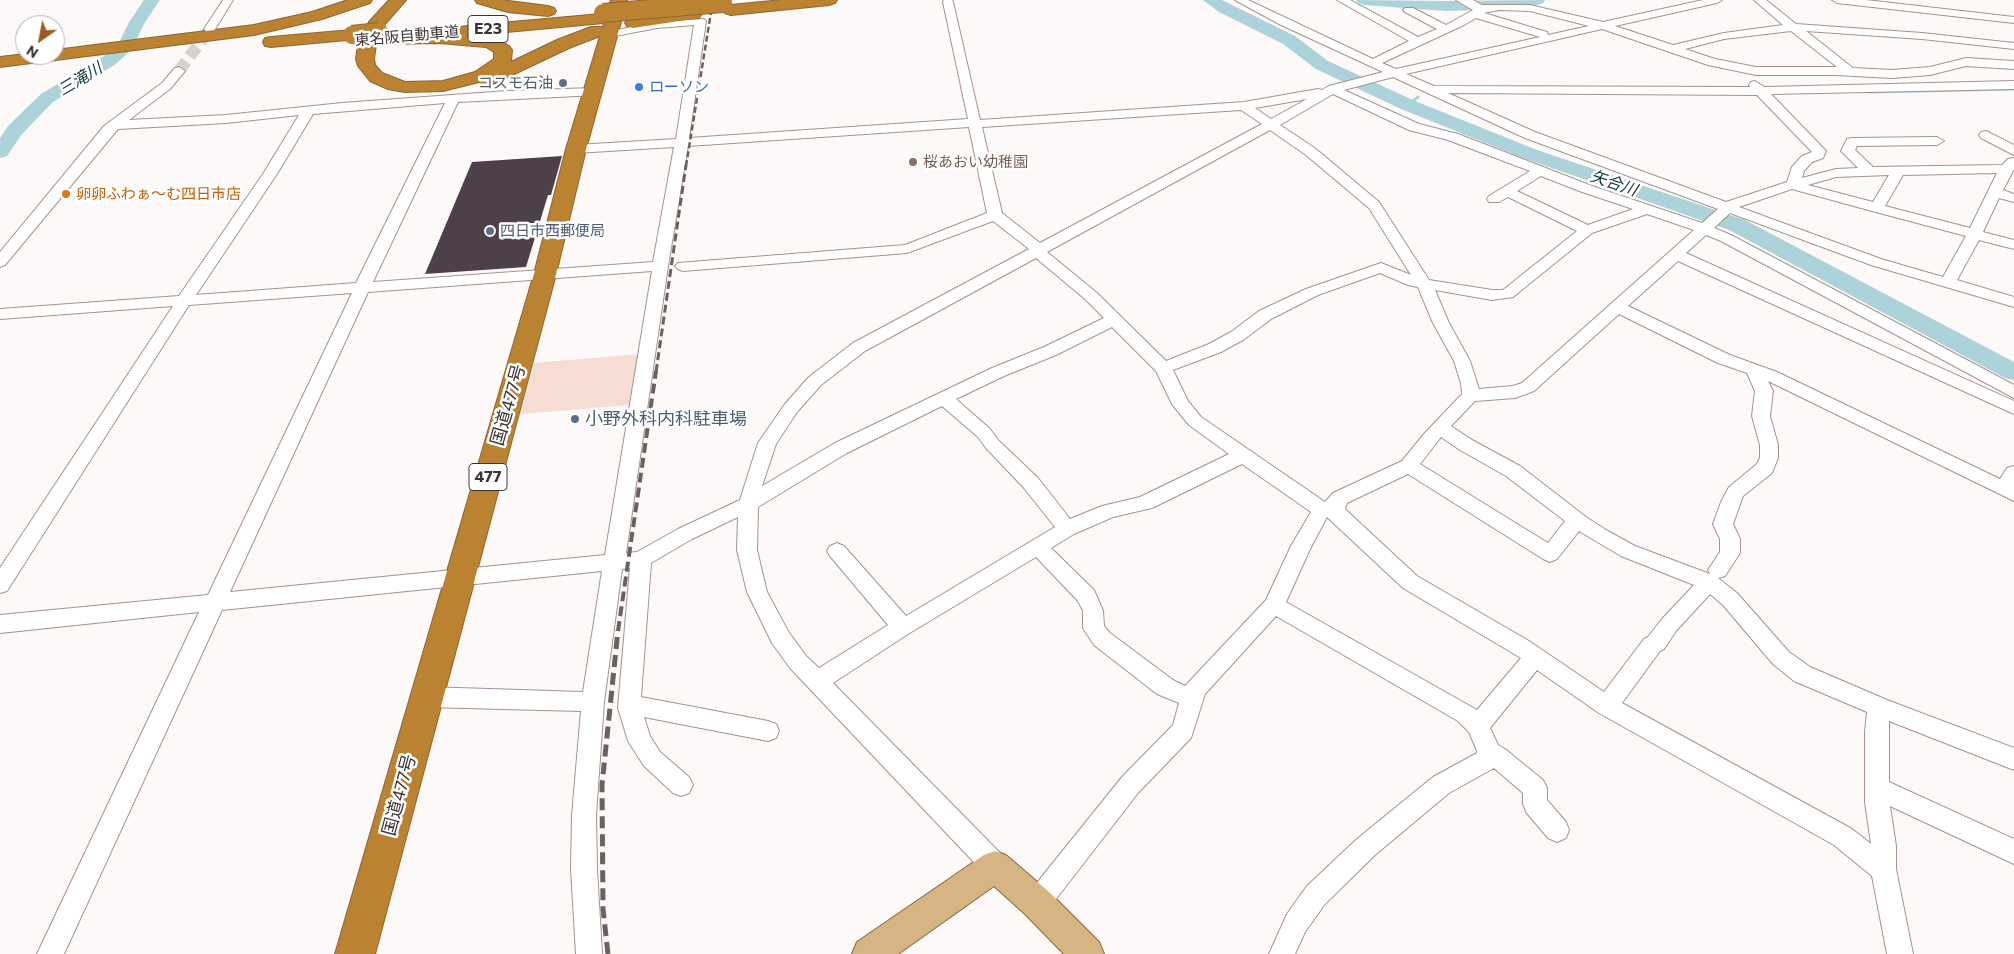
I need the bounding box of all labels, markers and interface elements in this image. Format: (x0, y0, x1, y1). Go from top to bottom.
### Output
north arrow (15, 15, 65, 65)
road number: E23 (468, 15, 508, 42)
street label: 東名阪自動車道 (354, 22, 460, 50)
text: N (23, 42, 41, 62)
water label: 三滝川 (54, 58, 106, 100)
place label: コスモ石油 (478, 74, 553, 92)
marker: コスモ石油 (557, 77, 569, 89)
place label: ローソン (649, 78, 709, 96)
marker: ローソン (633, 81, 645, 93)
place label: 桜あおい幼稚園 (923, 153, 1028, 171)
marker: 桜あおい幼稚園 (907, 156, 919, 168)
water label: 矢合川 (1588, 166, 1640, 200)
place label: 卵卵ふわぁ～む四日市店 (76, 185, 241, 203)
marker: 卵卵ふわぁ～む四日市店 (60, 188, 72, 200)
place label: 四日市西郵便局 (500, 222, 605, 240)
marker: 四日市西郵便局 (484, 225, 496, 237)
street label: 国道477号 (486, 362, 530, 448)
place label: 小野外科内科駐車場 (585, 408, 747, 430)
marker: 小野外科内科駐車場 (569, 413, 581, 425)
road number: 477 (469, 464, 507, 491)
street label: 国道477号 (378, 752, 420, 838)

